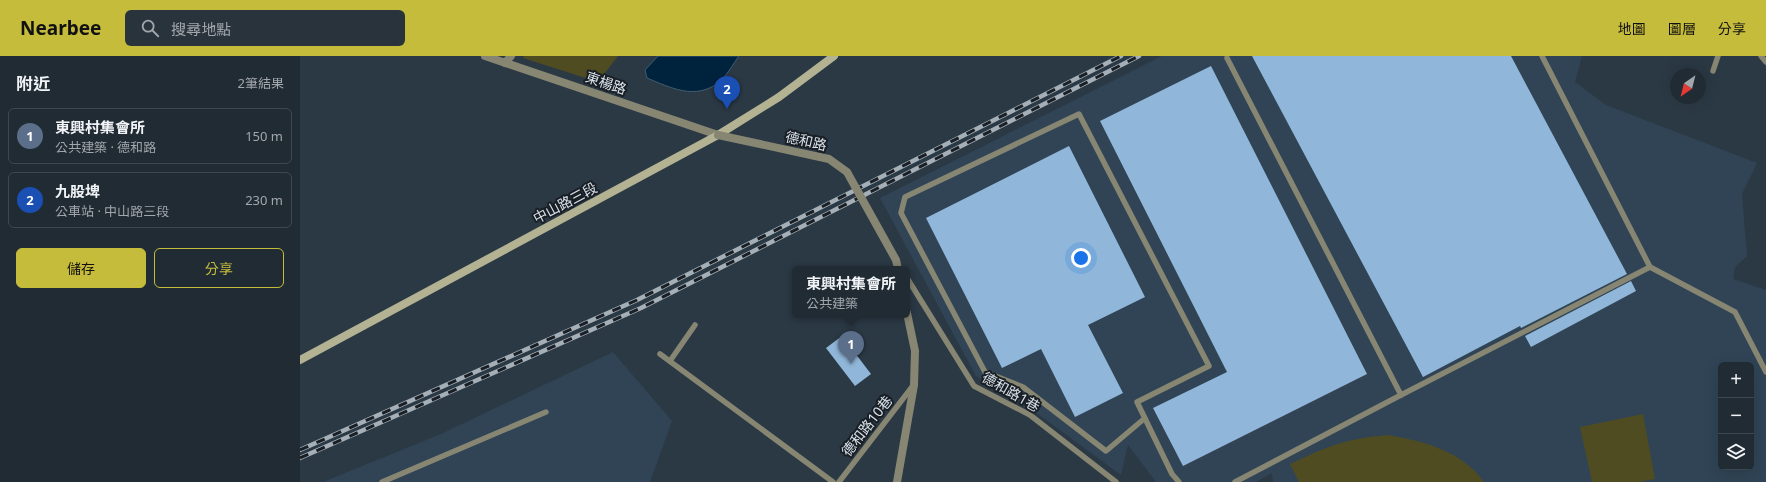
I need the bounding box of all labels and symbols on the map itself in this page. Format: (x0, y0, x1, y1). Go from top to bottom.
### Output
street label: 東楊路 (583, 67, 629, 98)
north arrow (1670, 68, 1706, 104)
pin: 2 (714, 76, 740, 109)
street label: 德和路 (784, 127, 829, 154)
street label: 中山路三段 (529, 178, 600, 227)
your location (1071, 248, 1091, 268)
pin: 1 (838, 331, 864, 364)
street label: 德和路1巷 (979, 367, 1044, 416)
street label: 德和路10巷 (837, 391, 896, 460)

